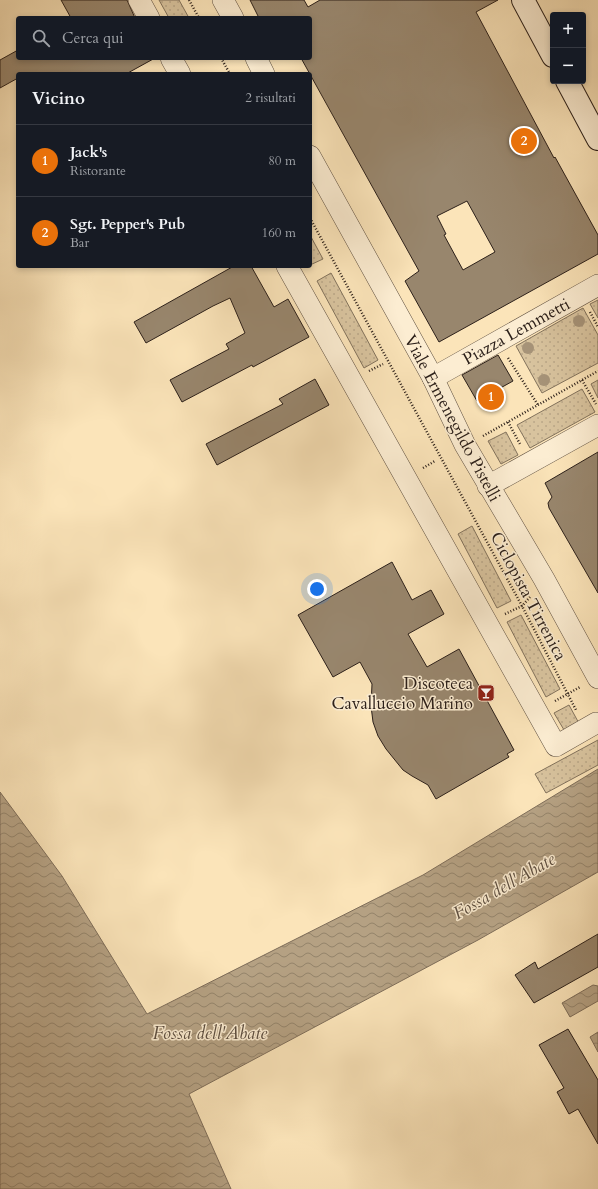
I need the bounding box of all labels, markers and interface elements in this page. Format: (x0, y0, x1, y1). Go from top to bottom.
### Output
map controls (550, 12, 586, 84)
button: + (550, 12, 586, 48)
search box (16, 16, 312, 60)
icon: search (30, 27, 52, 49)
text: Cerca qui (62, 28, 124, 48)
button: − (550, 48, 586, 84)
text: Vicino (32, 87, 85, 110)
text: 2 risultati (245, 89, 296, 107)
pin: 2 (511, 126, 537, 156)
text: Jack's (70, 142, 107, 162)
text: 1 (42, 152, 48, 170)
text: 80 m (268, 152, 296, 170)
text: Ristorante (70, 162, 126, 180)
text: Sgt. Pepper's Pub (70, 214, 185, 234)
text: 2 (42, 224, 48, 242)
text: 160 m (262, 224, 296, 242)
text: Bar (70, 234, 89, 252)
street label: Piazza Lemmetti (458, 292, 574, 370)
street label: Viale Ermenegildo Pistelli (399, 331, 506, 506)
pin: 1 (478, 382, 504, 412)
street label: Ciclopista Tirrenica (485, 528, 573, 665)
your location (307, 579, 327, 599)
place label: Discoteca Cavalluccio Marino (331, 672, 474, 715)
bar icon: Discoteca Cavalluccio Marino (476, 683, 496, 703)
water label: Fossa dell'Abate (448, 846, 561, 926)
water label: Fossa dell'Abate (153, 1021, 268, 1046)

